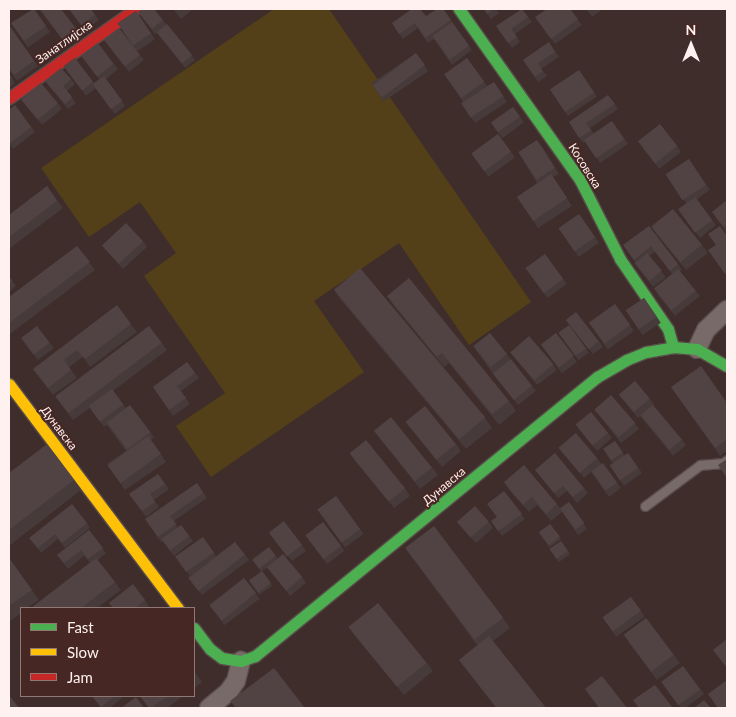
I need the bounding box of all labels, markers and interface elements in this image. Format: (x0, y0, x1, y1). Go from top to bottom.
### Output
street label: Занатлијска (33, 17, 95, 67)
north arrow (666, 20, 716, 70)
text: N (686, 21, 696, 38)
street label: Косовска (565, 141, 605, 191)
street label: Дунавска (38, 403, 80, 453)
street label: Дунавска (420, 464, 468, 508)
legend (20, 607, 195, 697)
text: Fast (67, 618, 94, 636)
text: Slow (67, 643, 99, 661)
text: Jam (67, 668, 93, 686)

